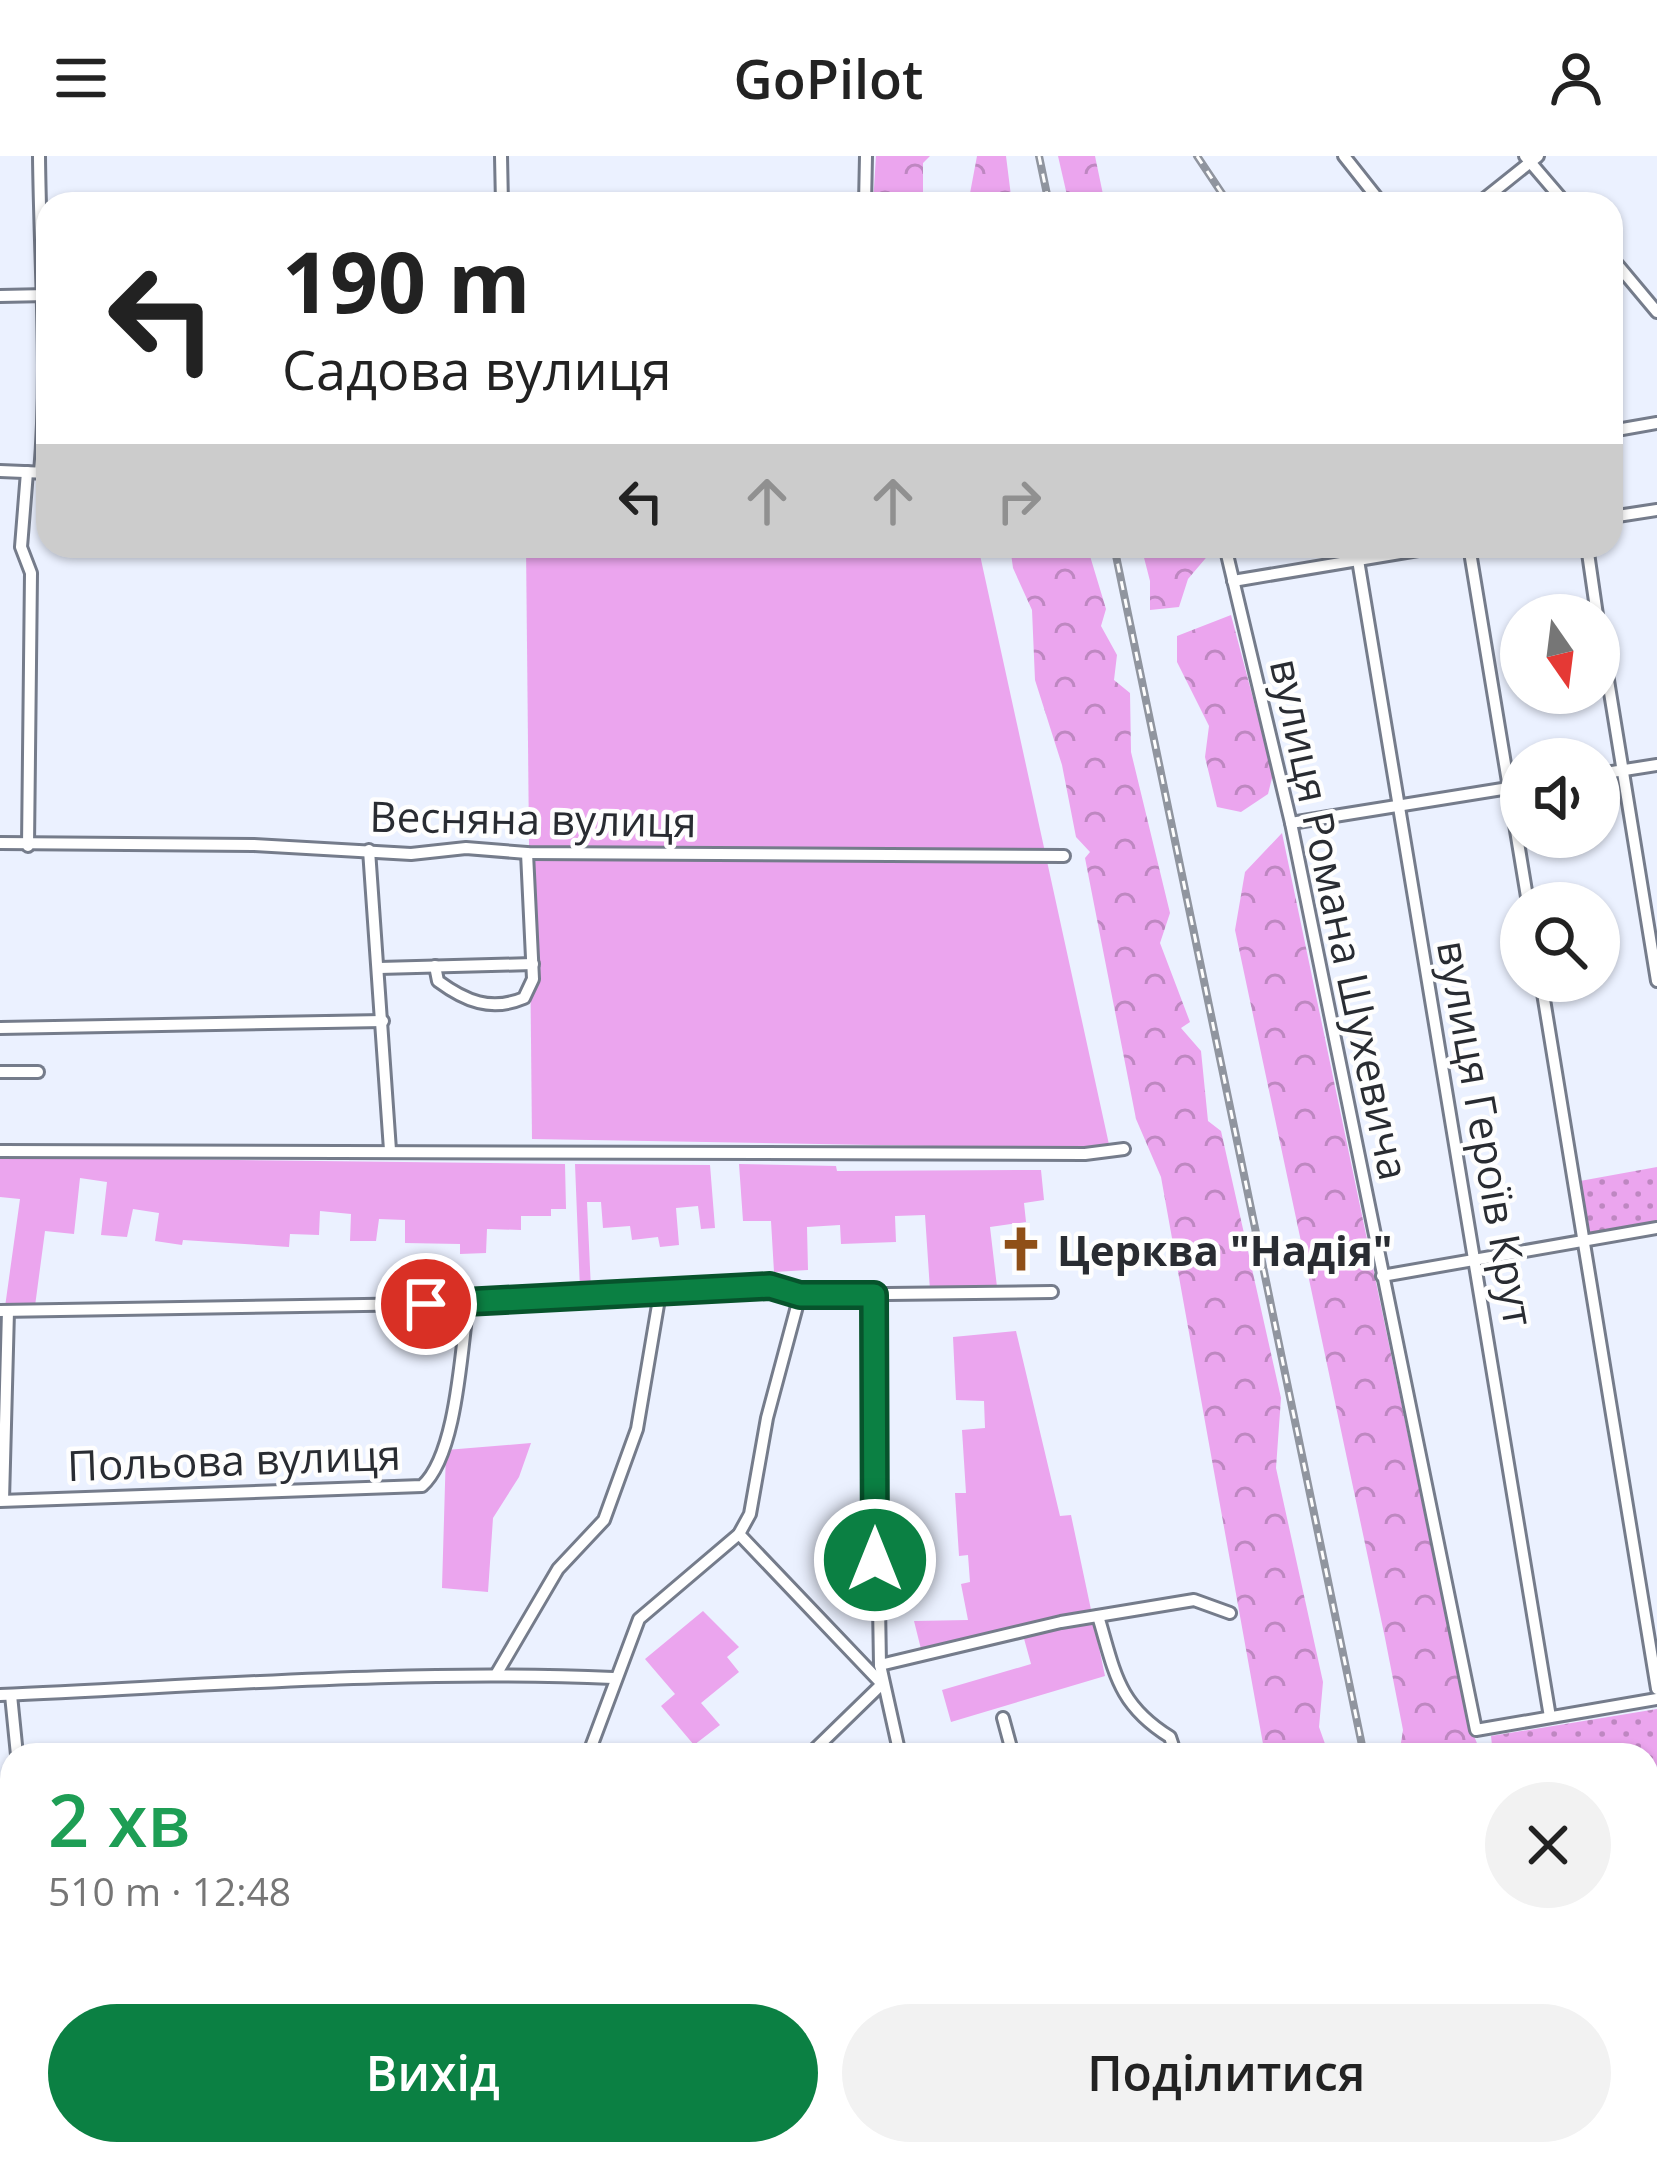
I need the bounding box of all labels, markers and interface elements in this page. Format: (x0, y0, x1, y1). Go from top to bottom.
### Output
text: GoPilot (734, 41, 923, 115)
icon: menu (48, 45, 114, 111)
icon: person (1543, 45, 1609, 111)
text: 190 m (282, 223, 530, 338)
icon: left (84, 240, 240, 396)
text: Садова вулиця (282, 332, 672, 406)
icon: left (608, 468, 674, 534)
icon: ahead (734, 468, 800, 534)
icon: ahead (860, 468, 926, 534)
icon: right (986, 468, 1052, 534)
north arrow (1500, 594, 1620, 714)
map controls (1500, 594, 1620, 1002)
street label: вулиця Романа Шухевича (1258, 653, 1424, 1185)
button: sound (1500, 738, 1620, 858)
street label: Весняна вулиця (369, 787, 697, 849)
button: search (1500, 882, 1620, 1002)
street label: вулиця Героїв Крут (1425, 936, 1549, 1330)
place label: Церква "Надія" (1057, 1221, 1393, 1278)
church icon: Церква "Надія" (996, 1224, 1046, 1274)
pin (375, 1253, 477, 1355)
icon: arrive (393, 1271, 459, 1337)
street label: Польова вулиця (66, 1425, 402, 1493)
position arrow (812, 1497, 938, 1623)
text: 2 хв (48, 1770, 191, 1868)
button: close (1485, 1782, 1611, 1908)
text: 510 m · 12:48 (48, 1864, 291, 1917)
button: Вихід (48, 2004, 818, 2142)
button: Поділитися (842, 2004, 1611, 2142)

